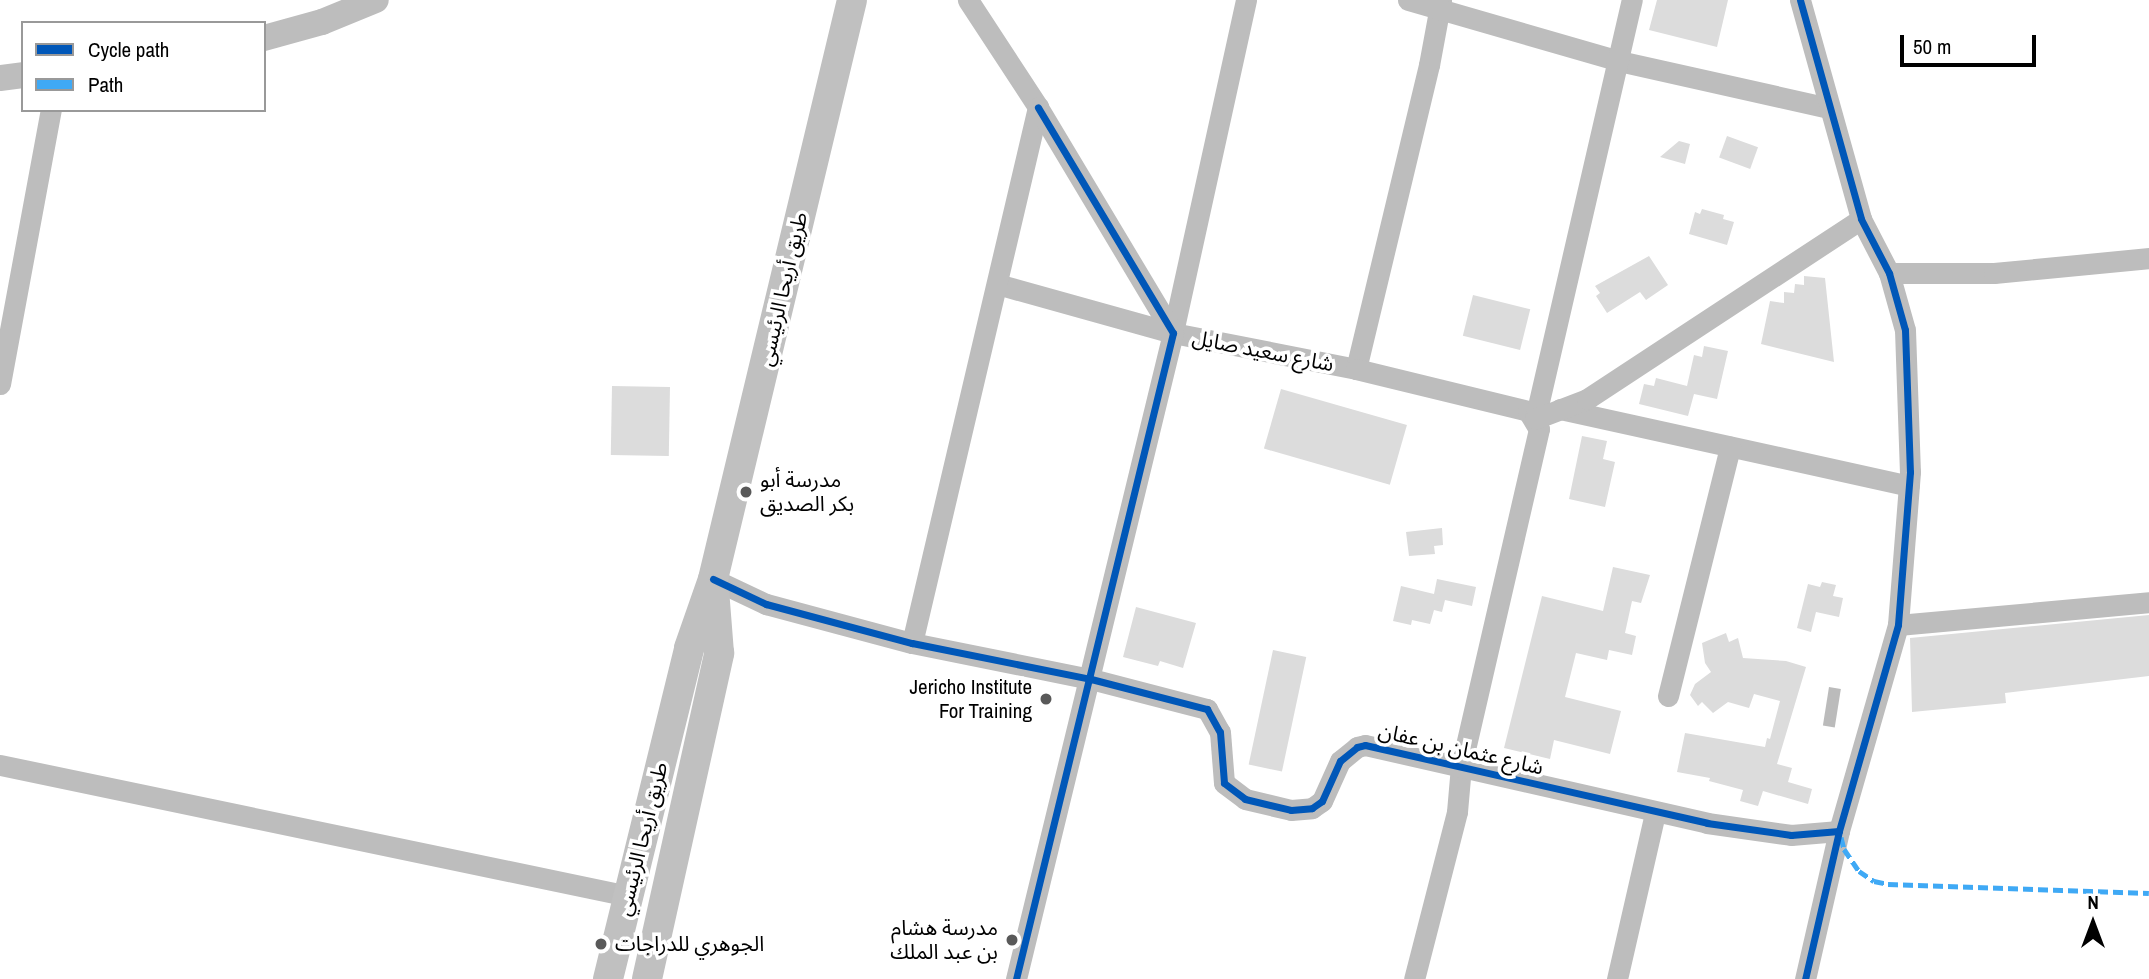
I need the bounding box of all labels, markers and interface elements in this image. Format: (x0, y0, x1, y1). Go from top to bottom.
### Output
legend (21, 21, 266, 112)
scale bar (1904, 21, 2040, 65)
text: 50 m (1913, 32, 1951, 61)
text: Cycle path (88, 35, 169, 64)
text: Path (88, 70, 123, 99)
street label: طريق أريحا الرئيسي (753, 209, 813, 369)
street label: شارع سعيد صايل (1190, 325, 1336, 377)
place label: مدرسة أبو بكر الصديق (760, 467, 854, 517)
marker: مدرسة أبو بكر الصديق (738, 484, 754, 500)
place label: Jericho Institute For Training (909, 674, 1032, 724)
marker: Jericho Institute For Training (1038, 691, 1054, 707)
street label: شارع عثمان بن عفان (1376, 718, 1546, 780)
street label: طريق أريحا الرئيسي (611, 760, 673, 918)
north arrow (2058, 888, 2128, 958)
text: N (2087, 889, 2099, 915)
place label: مدرسة هشام بن عبد الملك (890, 915, 998, 965)
place label: الجوهري للدراجات (615, 931, 764, 957)
marker: مدرسة هشام بن عبد الملك (1004, 932, 1020, 948)
marker: الجوهري للدراجات (593, 936, 609, 952)

